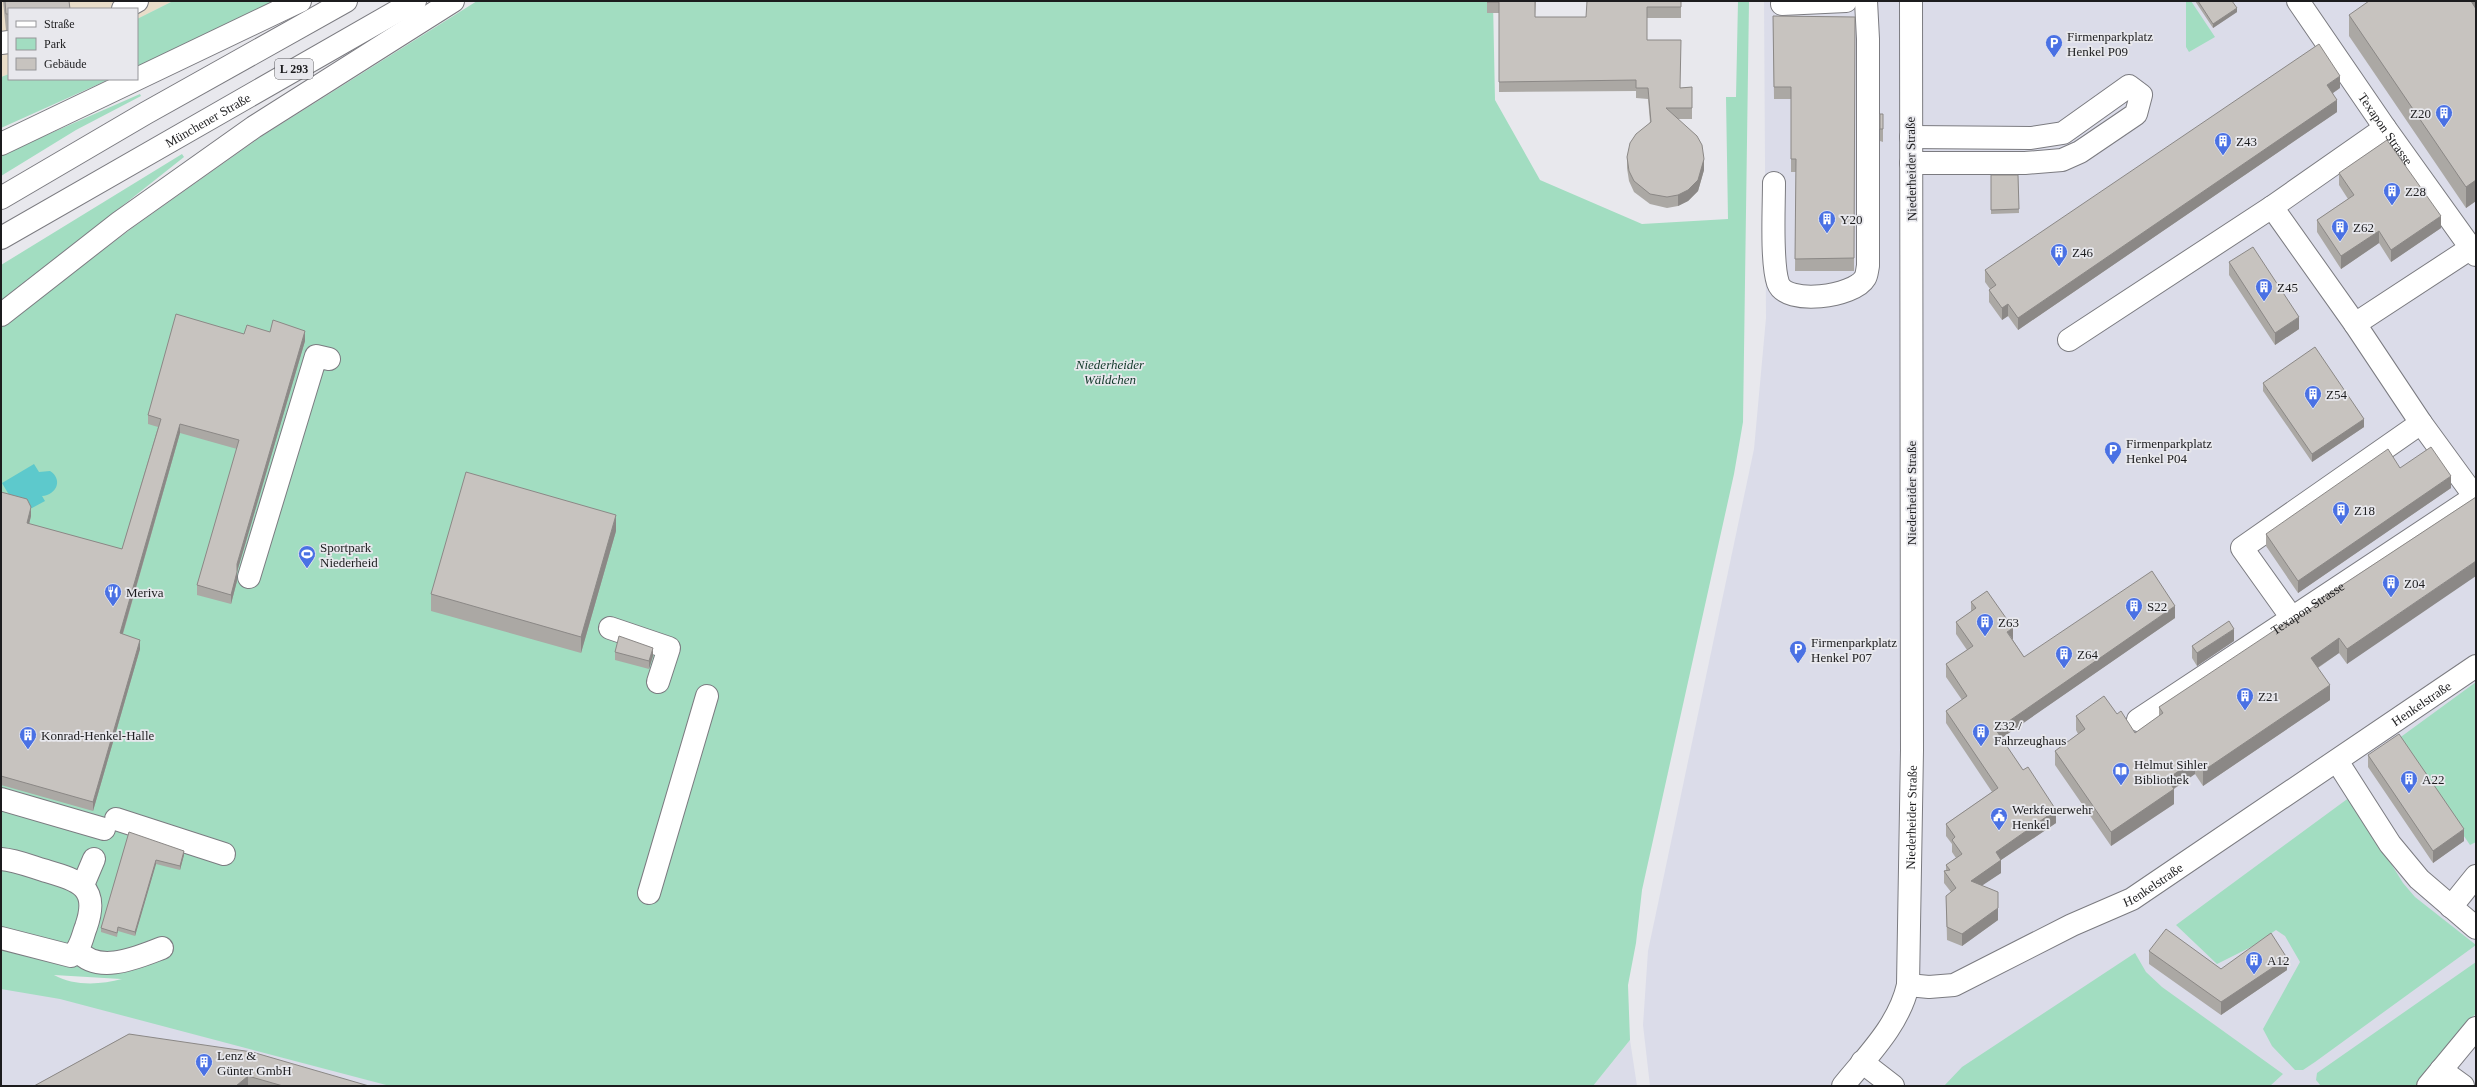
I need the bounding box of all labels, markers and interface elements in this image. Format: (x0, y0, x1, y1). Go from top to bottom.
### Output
legend (8, 8, 138, 80)
text: Straße (44, 17, 75, 31)
place label: Firmenparkplatz Henkel P09 (2067, 29, 2153, 59)
parking icon: Firmenparkplatz Henkel P09 (2044, 33, 2064, 58)
text: Park (44, 37, 66, 51)
text: Gebäude (44, 57, 87, 71)
road number: L 293 (275, 59, 313, 79)
street label: Münchener Straße (162, 89, 253, 150)
street label: Texapon Strasse (2355, 90, 2417, 168)
building icon: Z20 (2434, 103, 2454, 128)
place label: Z20 (2410, 106, 2431, 121)
street label: Niederheider Straße (1903, 116, 1919, 221)
building icon: Z43 (2213, 131, 2233, 156)
place label: Z43 (2236, 134, 2257, 149)
building icon: Z28 (2382, 181, 2402, 206)
place label: Z28 (2405, 184, 2426, 199)
building icon: Y20 (1817, 209, 1837, 234)
place label: Y20 (1840, 212, 1862, 227)
building icon: Z62 (2330, 217, 2350, 242)
place label: Z62 (2353, 220, 2374, 235)
building icon: Z46 (2049, 242, 2069, 267)
place label: Z46 (2072, 245, 2093, 260)
building icon: Z45 (2254, 277, 2274, 302)
place label: Z45 (2277, 280, 2298, 295)
park label: Niederheider Wäldchen (1075, 357, 1145, 387)
building icon: Z54 (2303, 384, 2323, 409)
place label: Z54 (2326, 387, 2347, 402)
place label: Firmenparkplatz Henkel P04 (2126, 436, 2212, 466)
parking icon: Firmenparkplatz Henkel P04 (2103, 440, 2123, 465)
street label: Niederheider Straße (1904, 441, 1919, 545)
building icon: Z18 (2331, 500, 2351, 525)
place label: Z18 (2354, 503, 2375, 518)
place label: Sportpark Niederheid (320, 540, 378, 570)
sports icon: Sportpark Niederheid (297, 544, 317, 569)
building icon: Z04 (2381, 573, 2401, 598)
place label: Z04 (2404, 576, 2425, 591)
street label: Texapon Strasse (2268, 578, 2347, 638)
restaurant icon: Meriva (103, 582, 123, 607)
place label: Meriva (126, 585, 164, 600)
building icon: S22 (2124, 596, 2144, 621)
place label: S22 (2147, 599, 2167, 614)
building icon: Z63 (1975, 612, 1995, 637)
place label: Z63 (1998, 615, 2019, 630)
place label: Firmenparkplatz Henkel P07 (1811, 635, 1897, 665)
parking icon: Firmenparkplatz Henkel P07 (1788, 639, 1808, 664)
building icon: Z64 (2054, 644, 2074, 669)
place label: Z64 (2077, 647, 2098, 662)
street label: Henkelstraße (2388, 678, 2454, 729)
building icon: Z21 (2235, 686, 2255, 711)
place label: Z21 (2258, 689, 2279, 704)
place label: Z32 / Fahrzeughaus (1994, 718, 2066, 748)
building icon: Z32 / Fahrzeughaus (1971, 722, 1991, 747)
building icon: Konrad-Henkel-Halle (18, 725, 38, 750)
place label: Konrad-Henkel-Halle (41, 728, 155, 743)
place label: Helmut Sihler Bibliothek (2134, 757, 2208, 787)
library icon: Helmut Sihler Bibliothek (2111, 761, 2131, 786)
street label: Niederheider Straße (1902, 765, 1919, 870)
building icon: A22 (2399, 769, 2419, 794)
place label: A22 (2422, 772, 2444, 787)
place label: Werkfeuerwehr Henkel (2012, 802, 2093, 832)
public building icon: Werkfeuerwehr Henkel (1989, 806, 2009, 831)
street label: Henkelstraße (2121, 859, 2186, 910)
building icon: A12 (2244, 950, 2264, 975)
place label: A12 (2267, 953, 2289, 968)
place label: Lenz & Günter GmbH (217, 1048, 292, 1078)
building icon: Lenz & Günter GmbH (194, 1052, 214, 1077)

